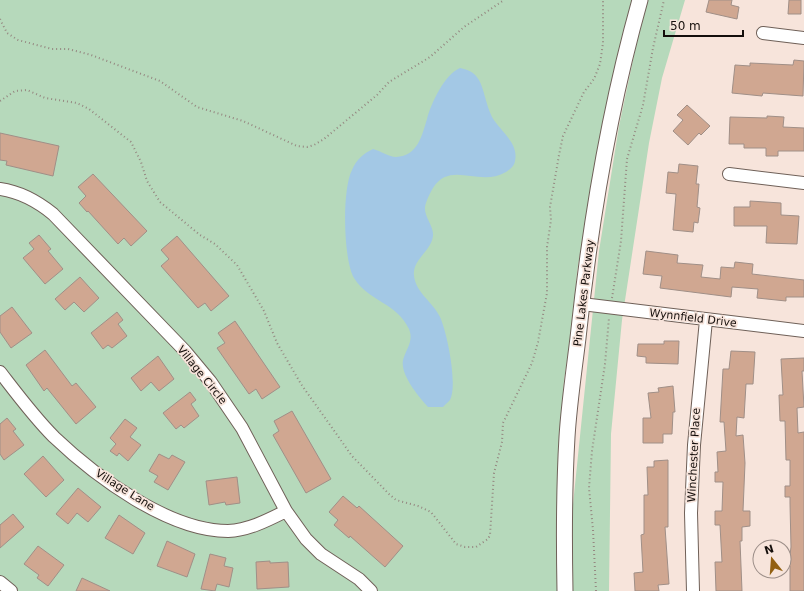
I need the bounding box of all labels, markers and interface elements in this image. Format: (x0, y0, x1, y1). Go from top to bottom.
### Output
scale bar (664, 12, 743, 38)
text: 50 m (670, 19, 701, 33)
street label: Pine Lakes Parkway (571, 238, 597, 347)
street label: Wynnfield Drive (649, 306, 738, 330)
street label: Village Circle (175, 343, 230, 407)
street label: Winchester Place (685, 407, 703, 503)
street label: Village Lane (93, 467, 157, 513)
north arrow (752, 539, 792, 579)
text: N (763, 542, 776, 557)

